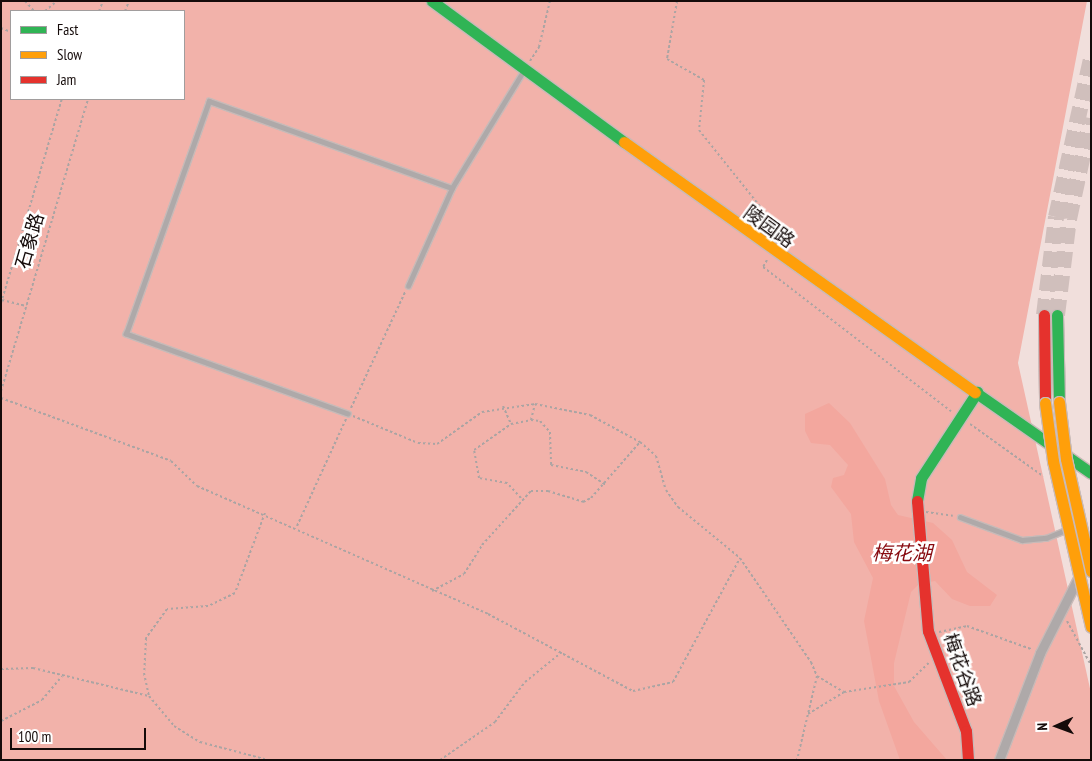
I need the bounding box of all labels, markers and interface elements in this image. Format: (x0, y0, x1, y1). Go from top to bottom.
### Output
legend (10, 10, 185, 100)
text: Fast (57, 20, 78, 39)
text: Slow (57, 45, 82, 64)
text: Jam (57, 70, 76, 89)
street label: 陵园路 (739, 201, 799, 253)
street label: 石象路 (11, 210, 49, 272)
water label: 梅花湖 (872, 541, 932, 565)
street label: 梅花谷路 (938, 630, 986, 710)
north arrow (1032, 701, 1082, 751)
scale bar (12, 718, 149, 750)
text: N (1033, 722, 1051, 731)
text: 100 m (18, 727, 51, 746)

